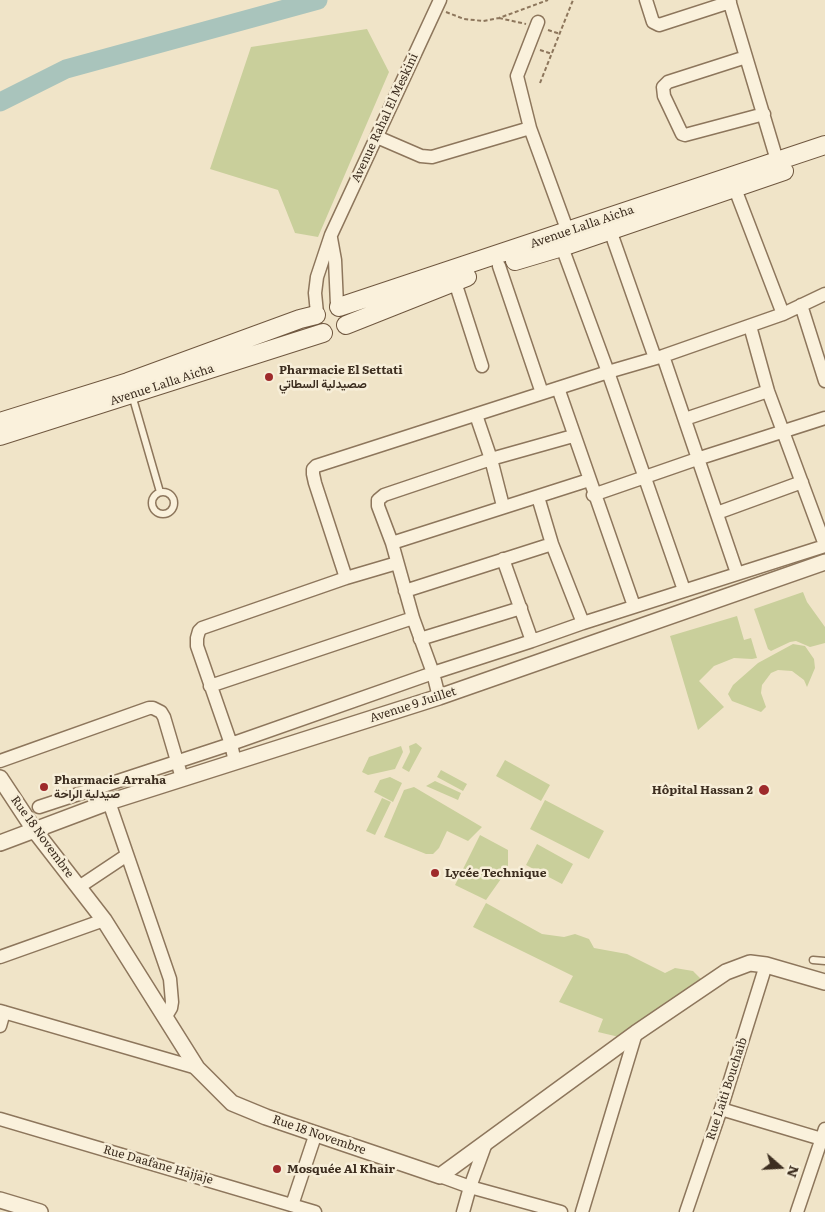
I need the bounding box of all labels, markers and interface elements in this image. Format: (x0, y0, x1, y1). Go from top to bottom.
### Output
street label: Avenue Rahal El Meskini (349, 51, 421, 185)
street label: Avenue Lalla Aicha (528, 203, 636, 251)
street label: Avenue Lalla Aicha (108, 361, 216, 409)
place label: Pharmacie El Settati صصيدلية السطاتي (279, 363, 403, 391)
marker: Pharmacie El Settati صصيدلية السطاتي (263, 371, 275, 383)
street label: Avenue 9 Juillet (368, 684, 458, 726)
place label: Pharmacie Arraha صيدلية الراحة (54, 773, 166, 801)
marker: Pharmacie Arraha صيدلية الراحة (38, 781, 50, 793)
place label: Hôpital Hassan 2 (652, 783, 753, 797)
marker: Hôpital Hassan 2 (757, 783, 771, 797)
street label: Rue 18 Novembre (7, 793, 77, 881)
place label: Lycée Technique (445, 866, 546, 880)
marker: Lycée Technique (429, 867, 441, 879)
street label: Rue Laiti Bouchaib (704, 1036, 750, 1142)
street label: Rue 18 Novembre (270, 1112, 368, 1158)
street label: Rue Daafane Hajjaje (101, 1142, 215, 1188)
north arrow (755, 1142, 805, 1192)
place label: Mosquée Al Khair (287, 1162, 395, 1176)
marker: Mosquée Al Khair (271, 1163, 283, 1175)
text: N (783, 1163, 806, 1181)

